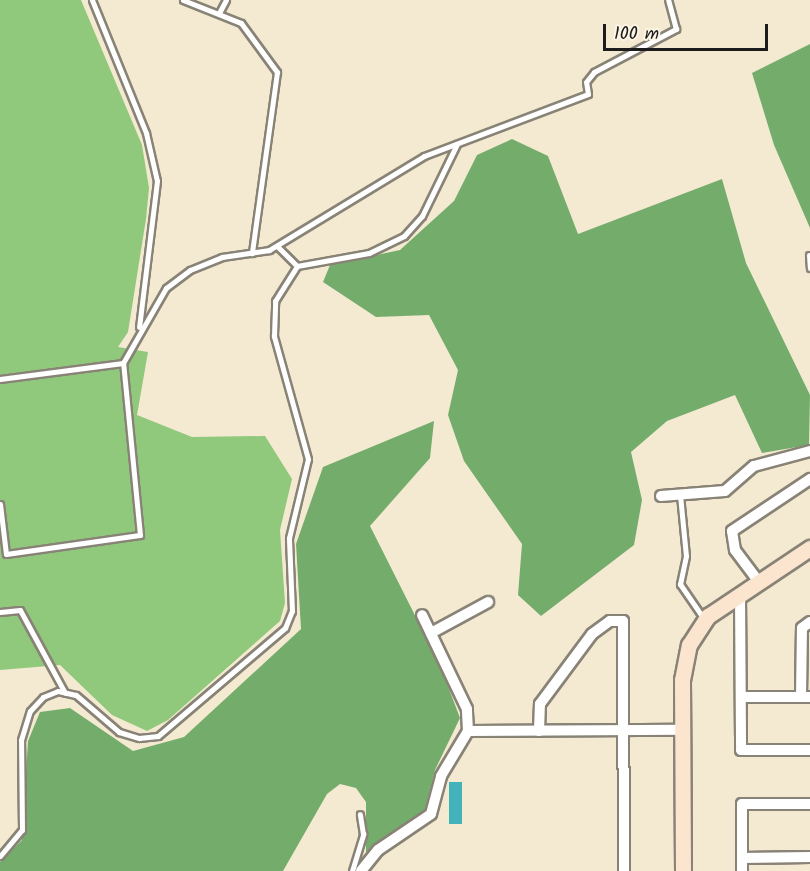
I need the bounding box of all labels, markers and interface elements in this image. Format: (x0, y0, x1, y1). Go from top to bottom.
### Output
scale bar (606, 12, 771, 50)
text: 100 m (614, 20, 659, 49)

